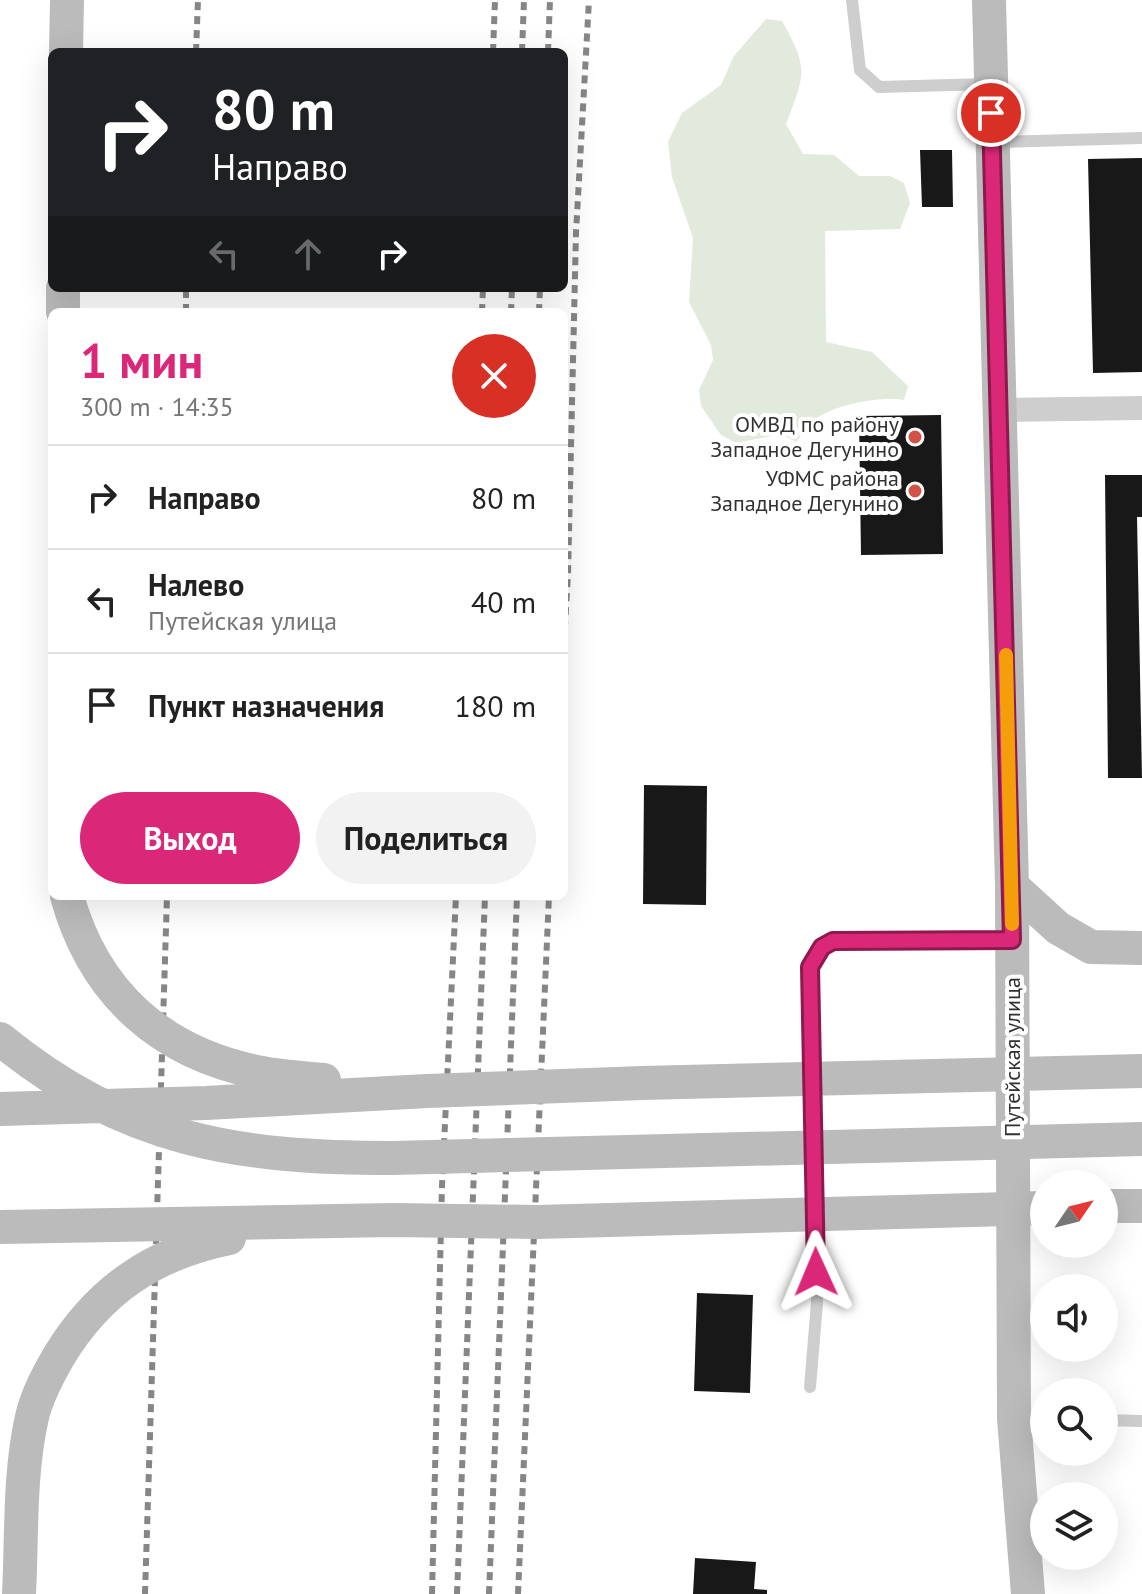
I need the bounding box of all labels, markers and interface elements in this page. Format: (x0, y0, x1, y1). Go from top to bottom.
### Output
text: 80 m (212, 73, 335, 145)
pin (957, 79, 1025, 147)
icon: right (80, 80, 184, 184)
icon: arrive (969, 91, 1013, 135)
text: Направо (212, 143, 348, 190)
icon: left (202, 232, 246, 276)
icon: ahead (286, 232, 330, 276)
icon: right (370, 232, 414, 276)
text: 1 мин (80, 329, 203, 391)
button: close (452, 334, 536, 418)
text: 300 m · 14:35 (80, 390, 234, 423)
place label: ОМВД по району Западное Дегунино (710, 410, 900, 463)
marker: ОМВД по району Западное Дегунино (906, 428, 924, 446)
place label: УФМС района Западное Дегунино (710, 464, 899, 517)
icon: right (80, 475, 124, 519)
text: Направо (148, 478, 261, 517)
text: 80 m (471, 478, 536, 517)
marker: УФМС района Западное Дегунино (906, 482, 924, 500)
text: Налево (148, 565, 244, 604)
icon: left (80, 579, 124, 623)
text: 40 m (471, 582, 536, 621)
text: Путейская улица (148, 604, 337, 637)
icon: arrive (80, 683, 124, 727)
text: Пункт назначения (148, 686, 384, 725)
text: 180 m (455, 686, 536, 725)
button: Выход (80, 792, 300, 884)
button: Поделиться (316, 792, 536, 884)
street label: Путейская улица (998, 977, 1026, 1137)
north arrow (1030, 1170, 1118, 1258)
map controls (1030, 1170, 1118, 1570)
position arrow (774, 1230, 858, 1314)
button: sound (1030, 1274, 1118, 1362)
button: search (1030, 1378, 1118, 1466)
button: layers (1030, 1482, 1118, 1570)

